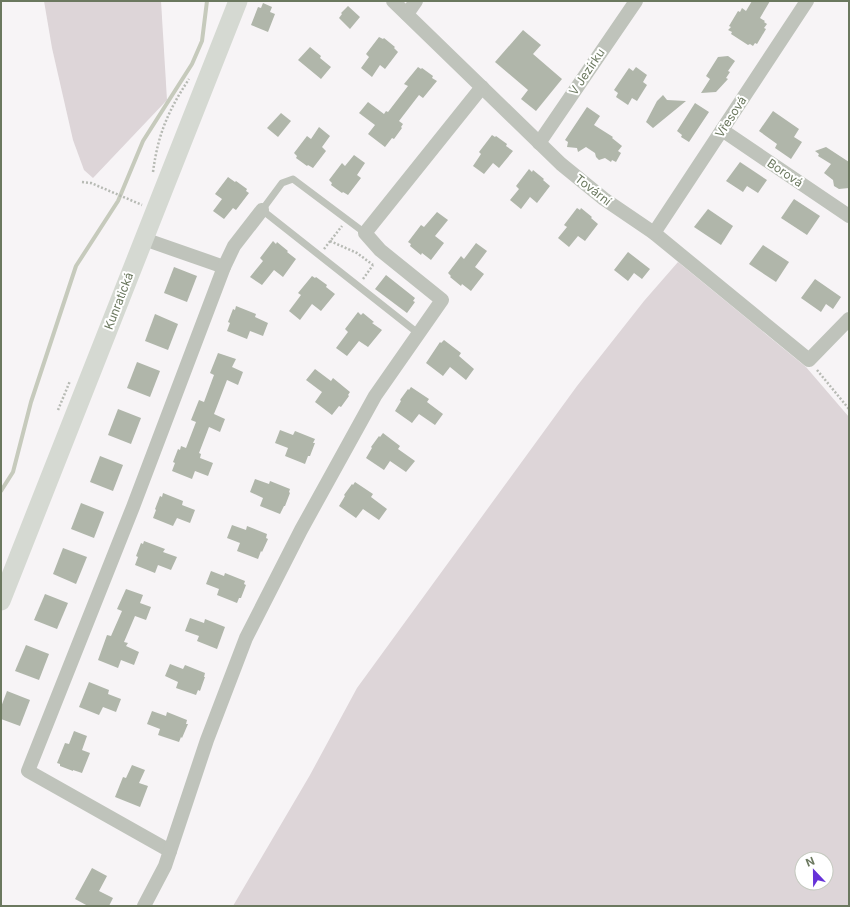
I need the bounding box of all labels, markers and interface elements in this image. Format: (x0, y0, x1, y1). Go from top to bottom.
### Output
street label: V Jezírku (565, 45, 608, 98)
street label: Vřesová (712, 93, 749, 140)
street label: Borová (765, 155, 806, 190)
street label: Tovární (572, 171, 615, 208)
street label: Kunratická (101, 270, 136, 332)
north arrow (794, 851, 834, 891)
text: N (804, 854, 817, 870)

